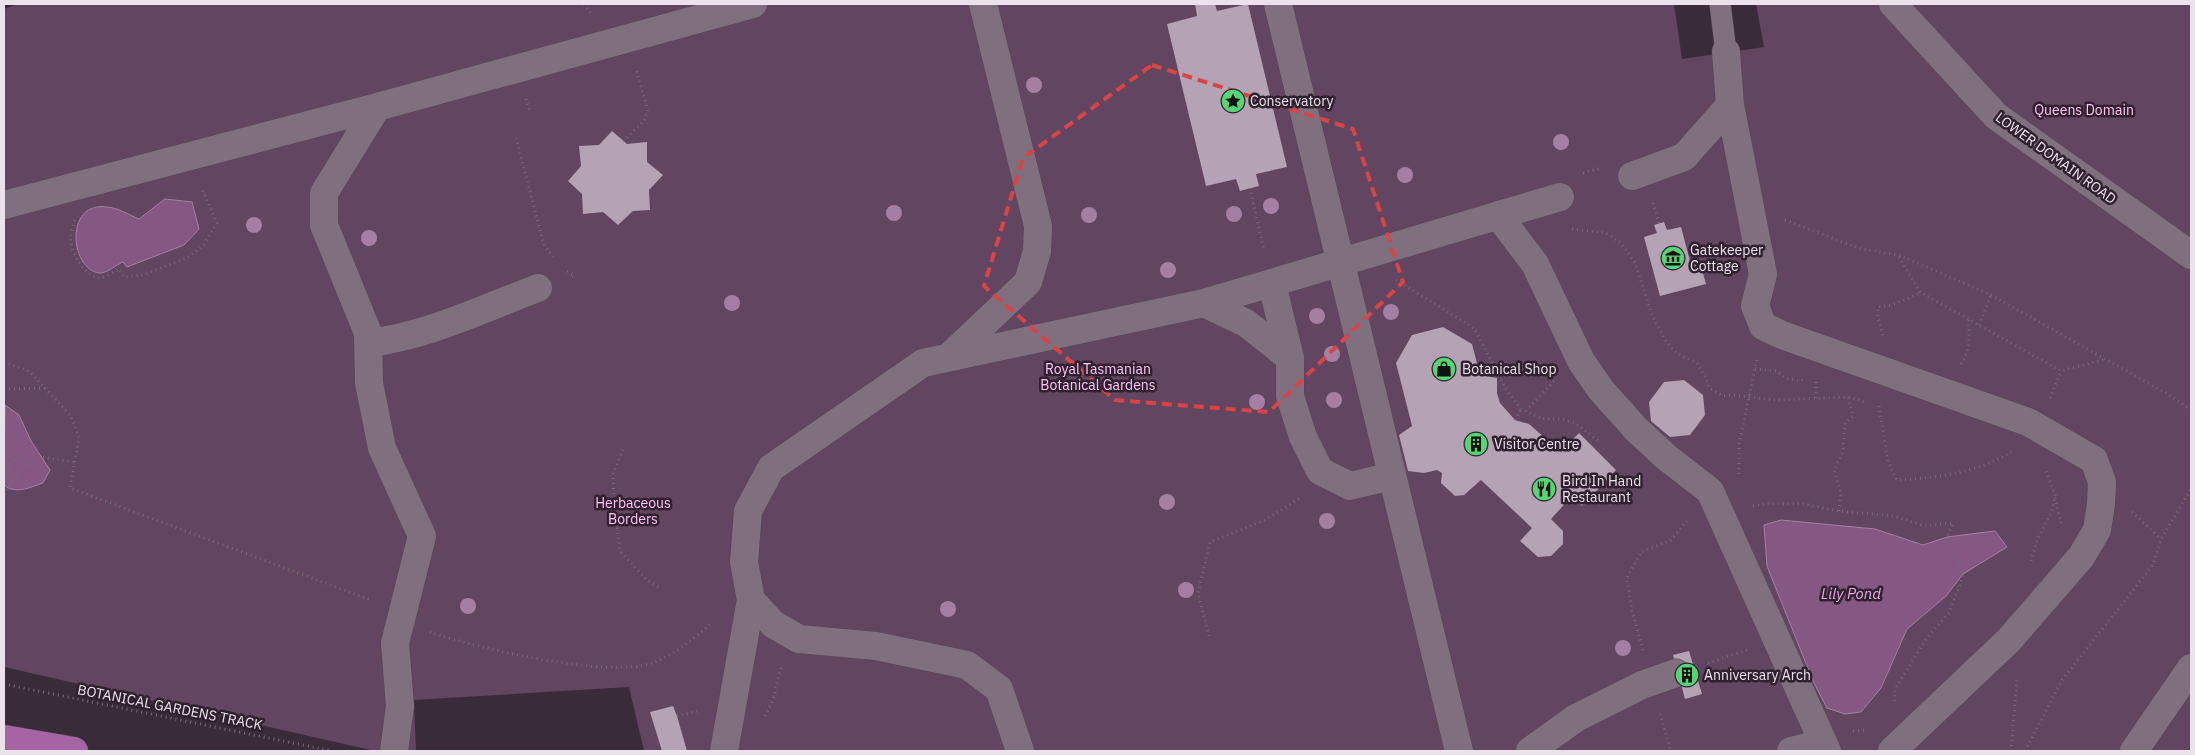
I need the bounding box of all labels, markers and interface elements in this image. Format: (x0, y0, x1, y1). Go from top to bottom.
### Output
place icon: Conservatory (1220, 88, 1246, 114)
place label: Conservatory (1250, 92, 1333, 110)
park label: Queens Domain (2034, 101, 2134, 119)
street label: LOWER DOMAIN ROAD (1992, 108, 2120, 208)
place label: Gatekeeper Cottage (1690, 241, 1763, 275)
museum icon: Gatekeeper Cottage (1660, 245, 1686, 271)
shop icon: Botanical Shop (1431, 356, 1457, 382)
park label: Royal Tasmanian Botanical Gardens (1040, 360, 1156, 394)
place label: Botanical Shop (1462, 360, 1557, 378)
building icon: Visitor Centre (1463, 431, 1489, 457)
place label: Visitor Centre (1494, 435, 1580, 453)
place label: Bird In Hand Restaurant (1562, 472, 1641, 506)
restaurant icon: Bird In Hand Restaurant (1531, 476, 1557, 502)
park label: Herbaceous Borders (595, 494, 671, 528)
water label: Lily Pond (1821, 584, 1881, 603)
building icon: Anniversary Arch (1674, 662, 1700, 688)
place label: Anniversary Arch (1704, 666, 1811, 684)
street label: BOTANICAL GARDENS TRACK (76, 680, 264, 734)

